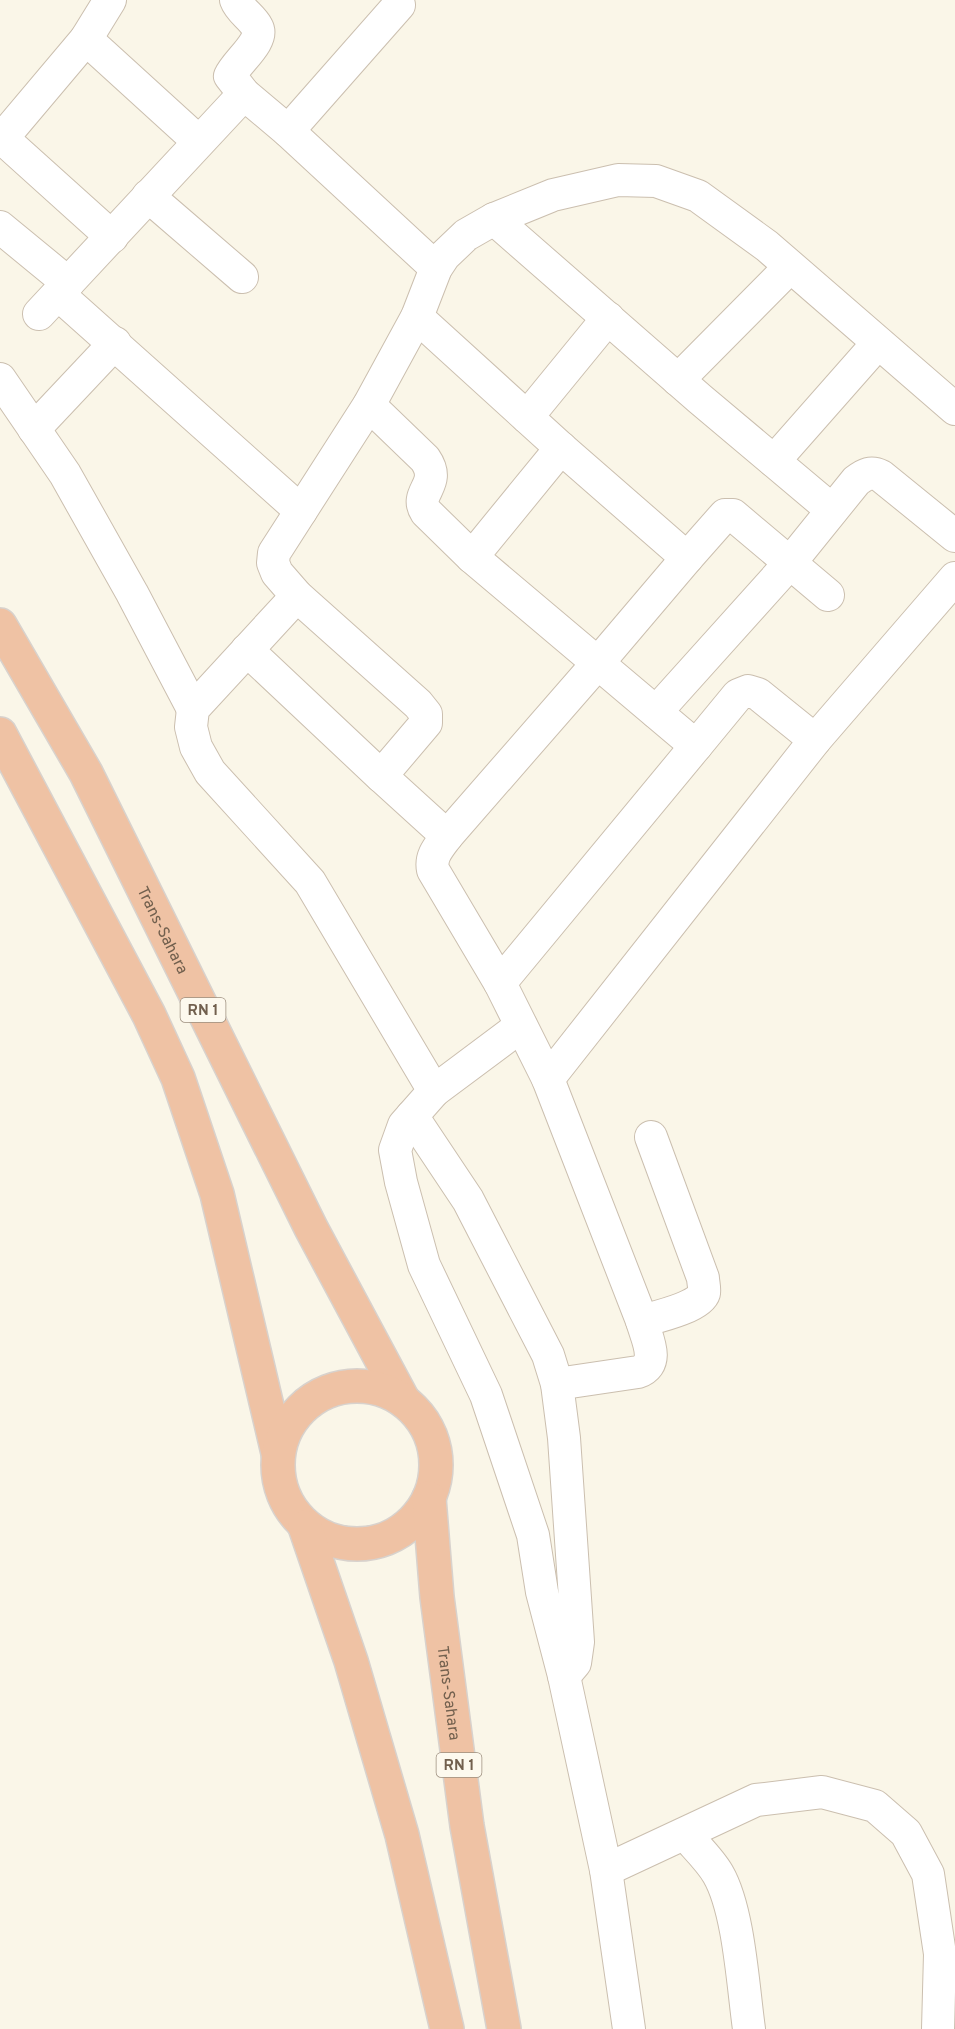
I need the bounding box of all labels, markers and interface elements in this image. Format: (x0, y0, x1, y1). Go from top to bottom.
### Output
street label: Trans-Sahara (132, 883, 192, 978)
road number: RN 1 (180, 998, 226, 1022)
street label: Trans-Sahara (431, 1645, 464, 1742)
road number: RN 1 (436, 1753, 482, 1777)

